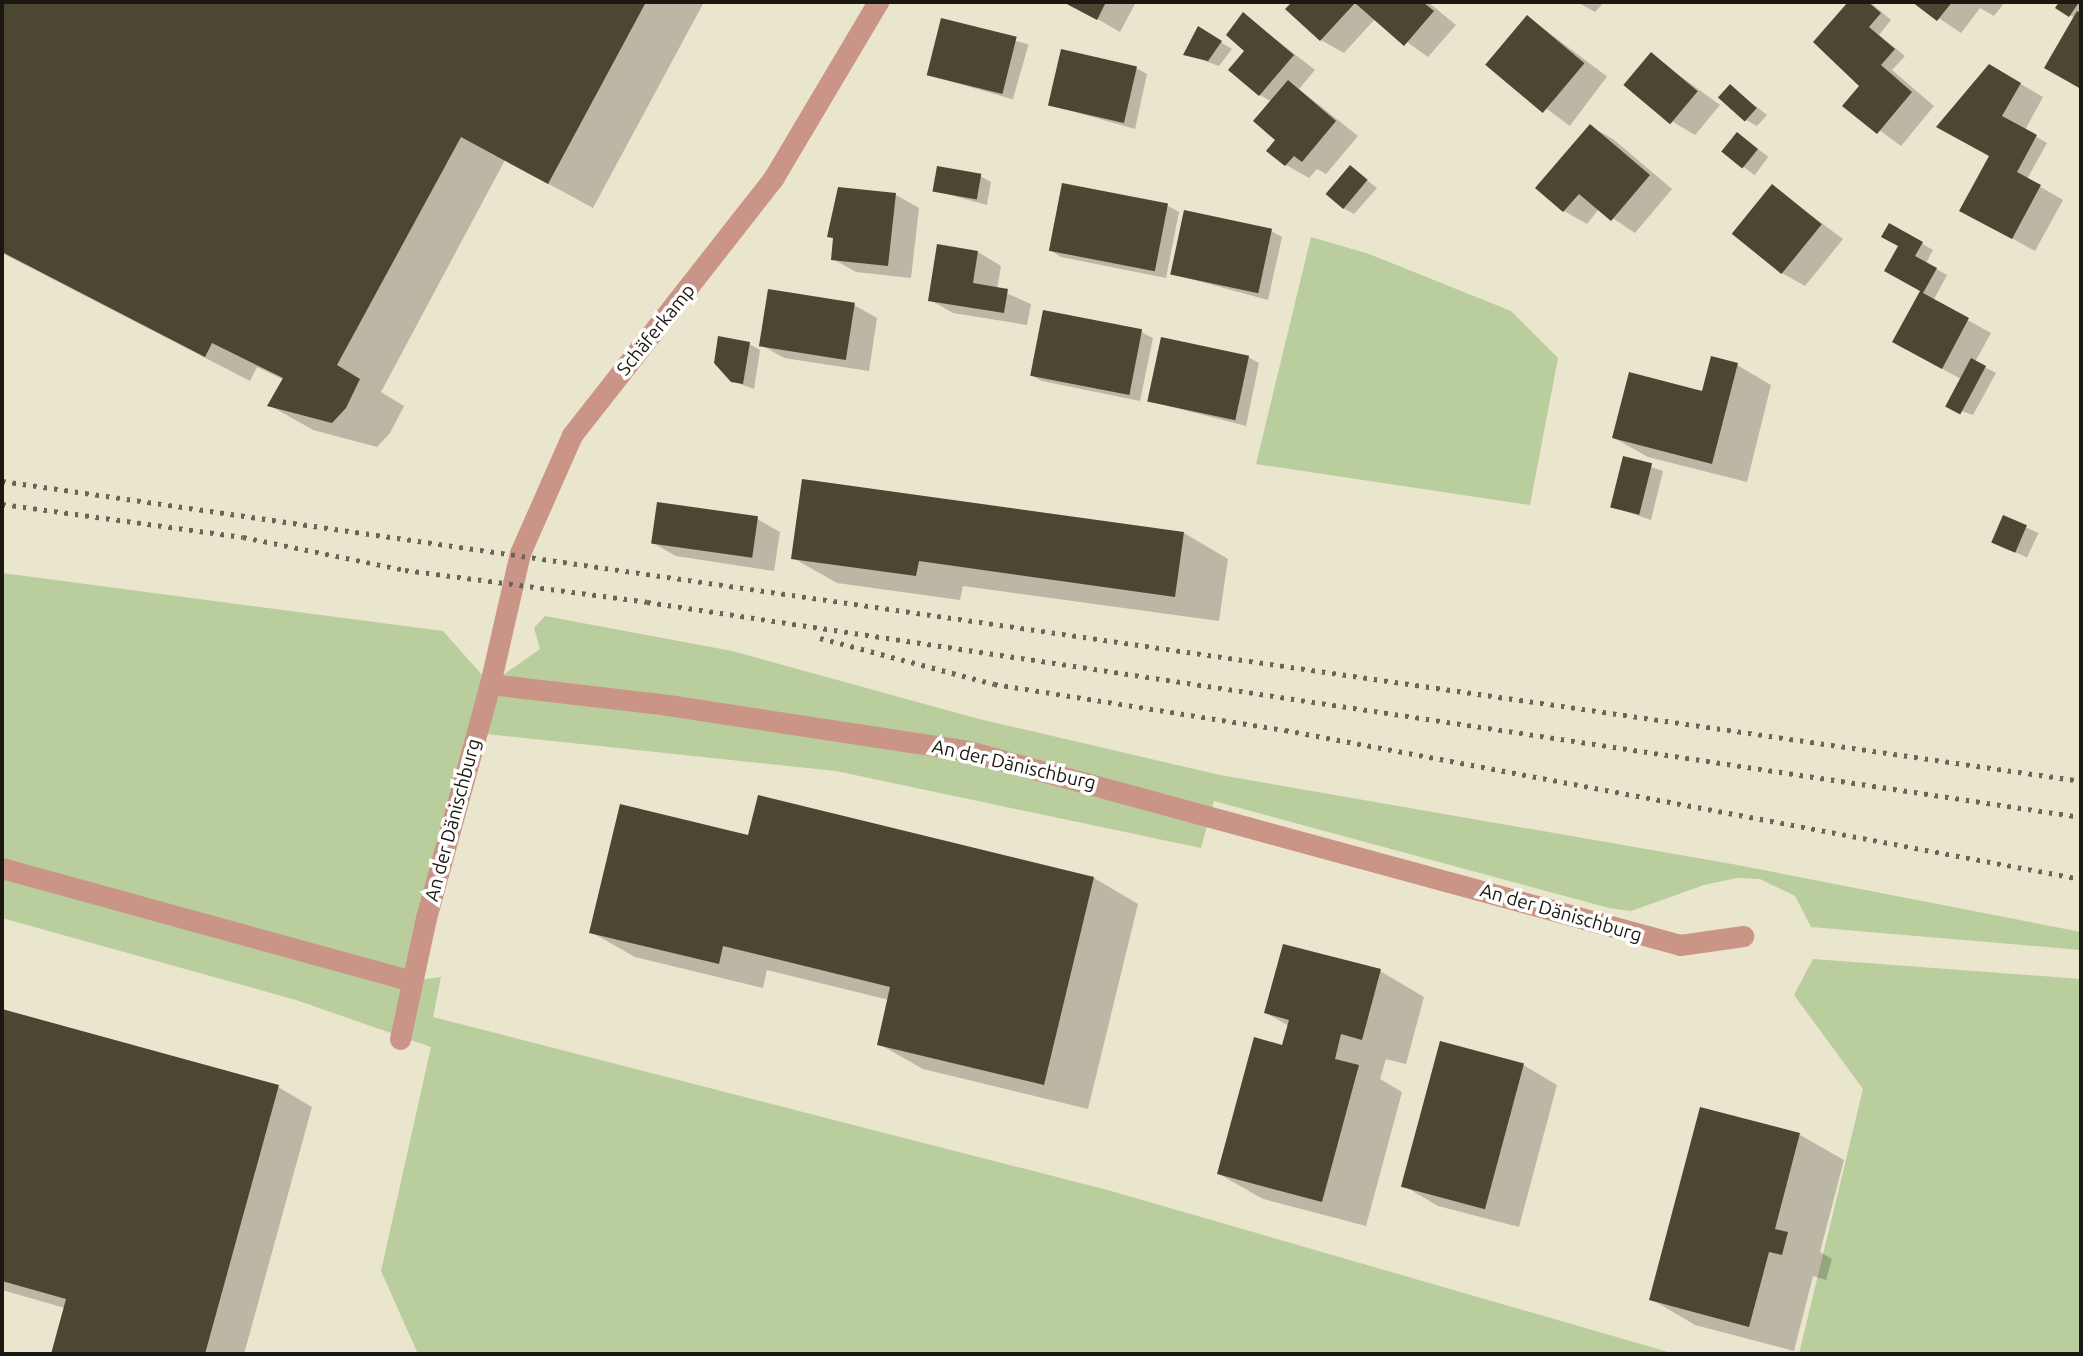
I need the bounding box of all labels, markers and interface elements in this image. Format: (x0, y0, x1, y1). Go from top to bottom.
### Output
street label: Schäferkamp (612, 280, 700, 380)
street label: An der Dänischburg (930, 735, 1098, 795)
street label: An der Dänischburg (420, 736, 486, 904)
street label: An der Dänischburg (1477, 879, 1645, 947)

